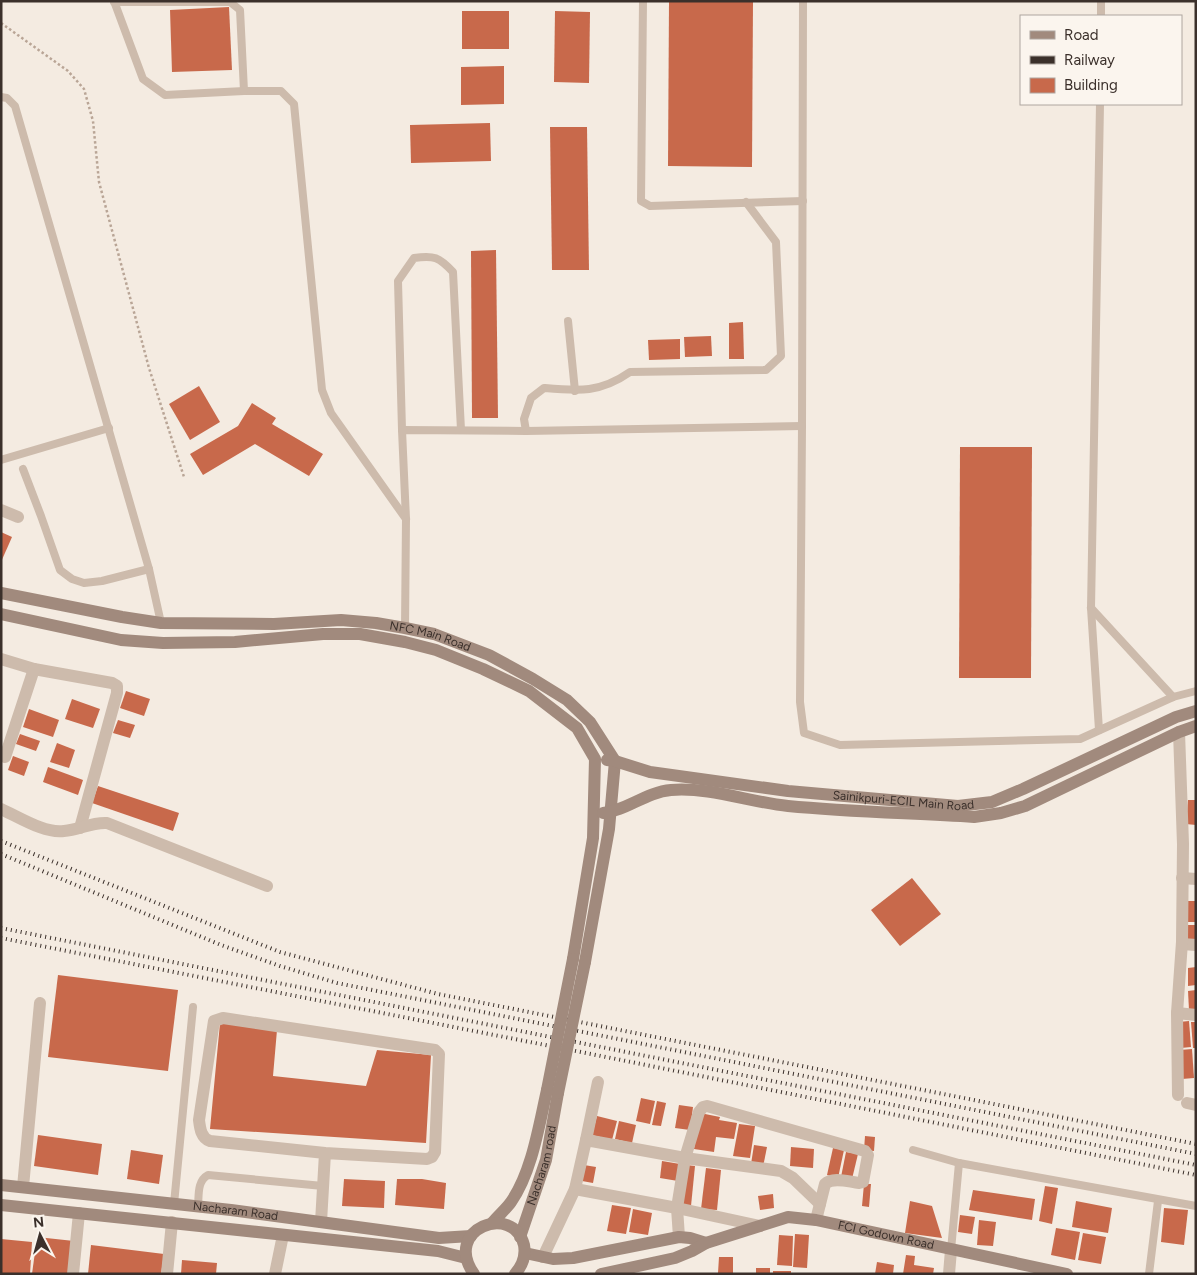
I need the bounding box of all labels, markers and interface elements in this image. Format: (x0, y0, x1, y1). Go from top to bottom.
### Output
legend (1020, 15, 1182, 105)
text: Road (1064, 26, 1099, 44)
text: Railway (1064, 51, 1115, 69)
text: Building (1064, 76, 1118, 94)
street label: NFC Main Road (389, 618, 473, 654)
street label: Sainikpuri-ECIL Main Road (832, 788, 975, 813)
street label: Nacharam road (524, 1124, 559, 1207)
street label: Nacharam Road (192, 1199, 279, 1223)
north arrow (15, 1210, 65, 1260)
text: N (32, 1214, 45, 1232)
street label: FCI Godown Road (837, 1218, 935, 1252)

